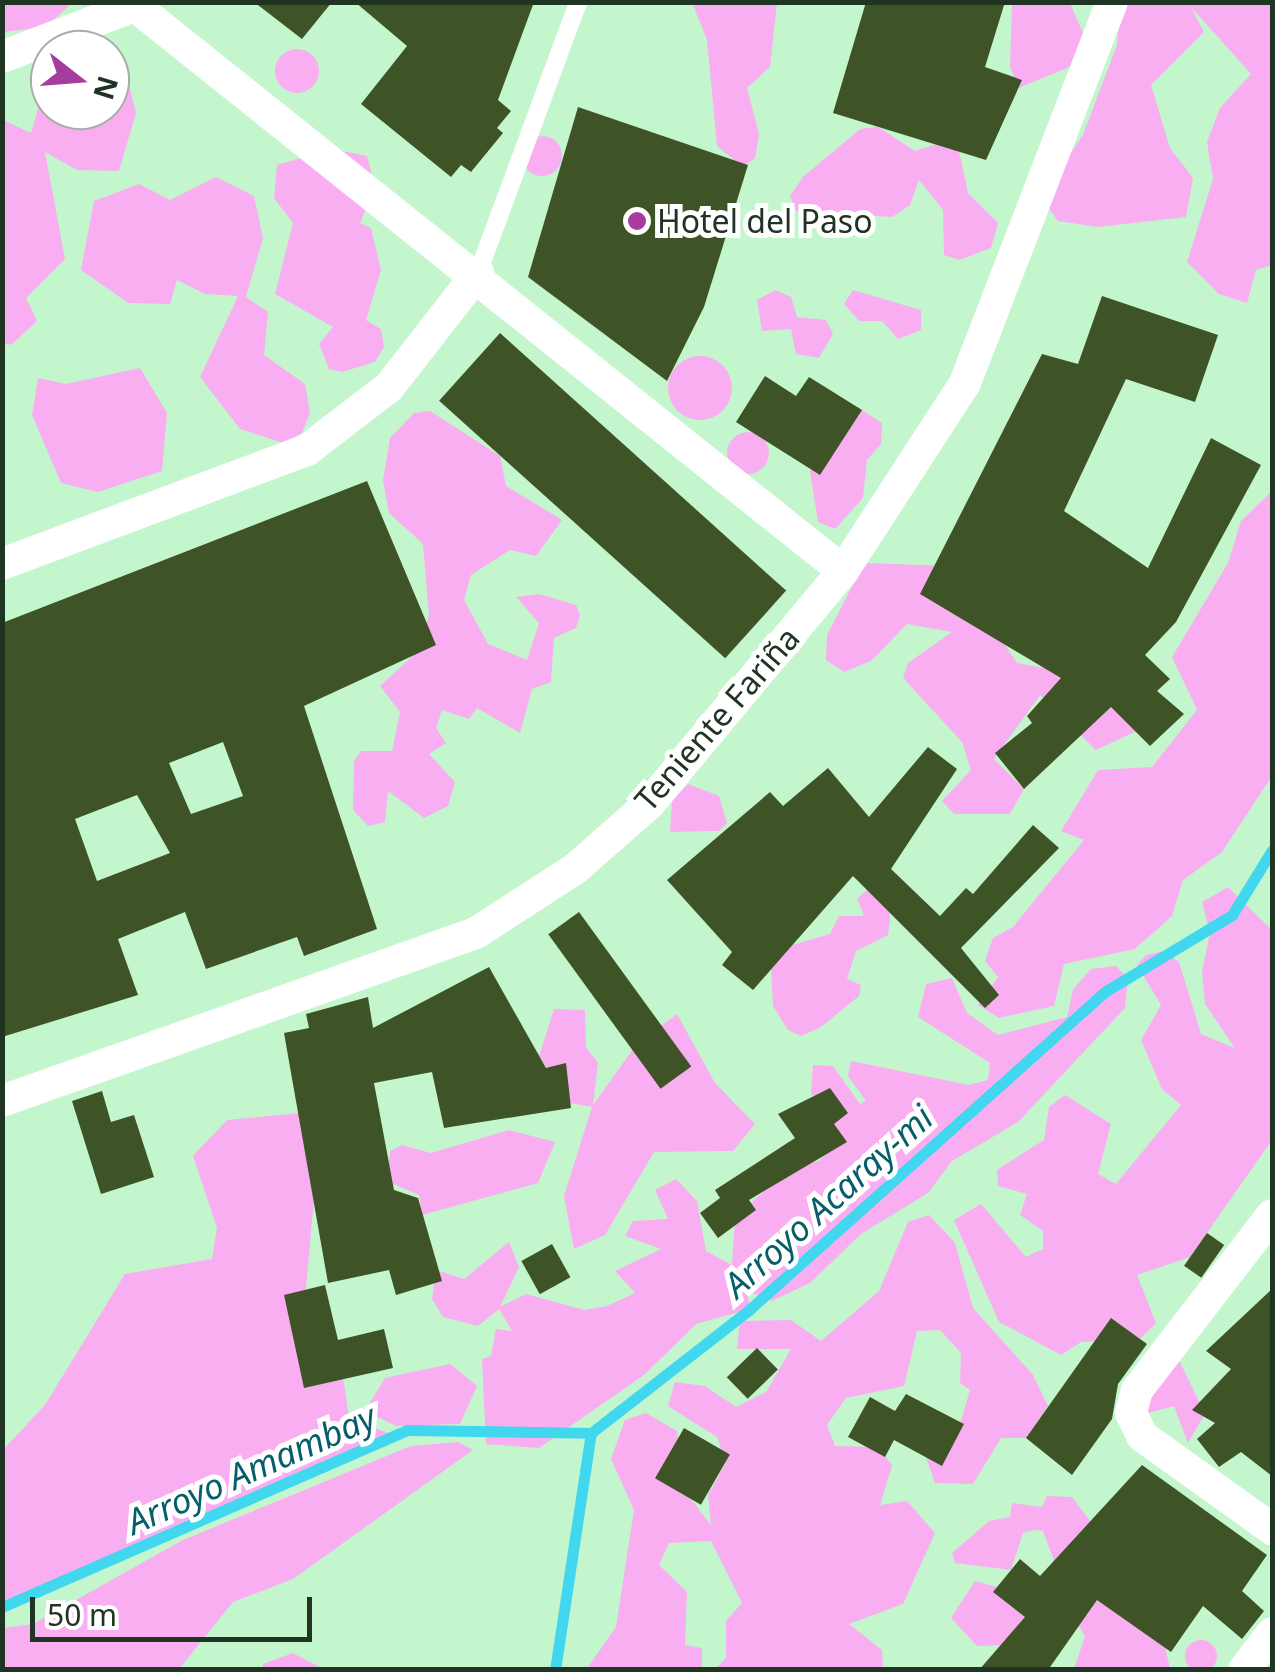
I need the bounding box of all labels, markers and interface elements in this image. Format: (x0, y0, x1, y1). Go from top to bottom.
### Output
north arrow (30, 30, 130, 130)
text: N (85, 72, 128, 105)
place label: Hotel del Paso (657, 202, 873, 240)
marker: Hotel del Paso (626, 210, 648, 232)
street label: Teniente Fariña (627, 619, 807, 819)
water label: Arroyo Acaray-mi (715, 1096, 941, 1306)
water label: Arroyo Amambay (120, 1395, 382, 1543)
scale bar (35, 1577, 318, 1639)
text: 50 m (47, 1594, 117, 1635)

